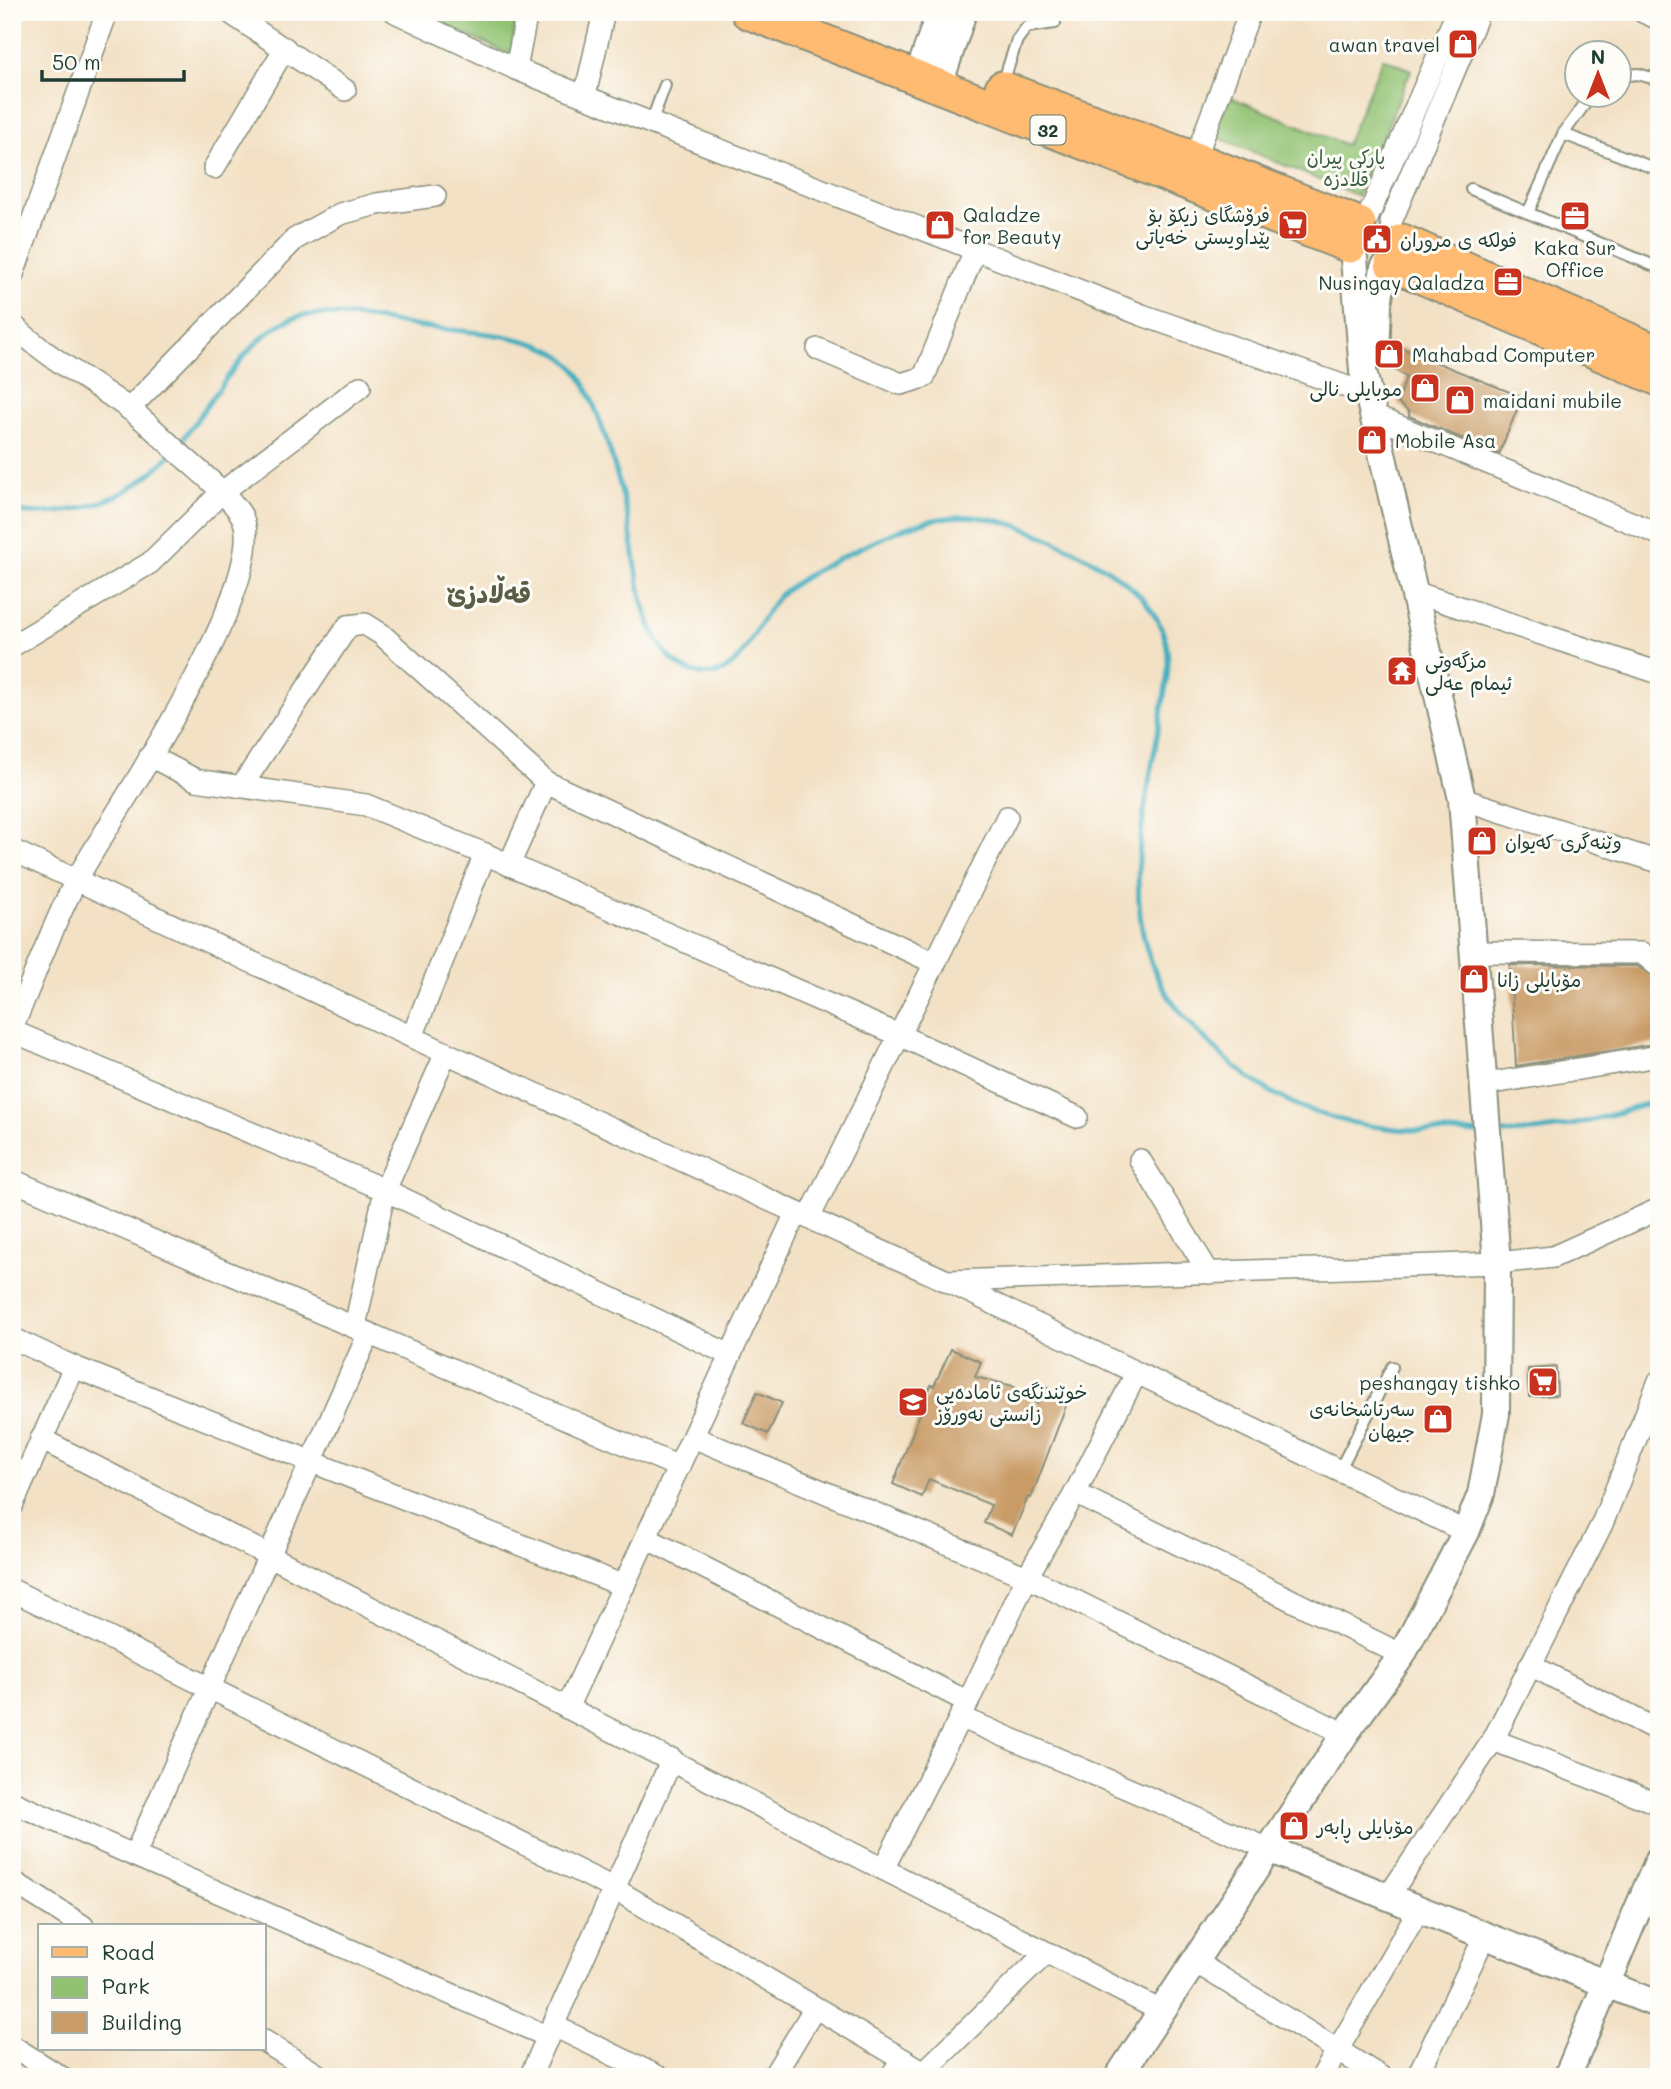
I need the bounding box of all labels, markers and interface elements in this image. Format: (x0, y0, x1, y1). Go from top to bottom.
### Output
shop icon: awan travel (1446, 27, 1480, 61)
place label: awan travel (1329, 32, 1440, 57)
scale bar (42, 38, 184, 82)
north arrow (1562, 38, 1632, 108)
text: N (1591, 44, 1605, 69)
text: 50 m (52, 48, 101, 75)
road number: 32 (1030, 116, 1066, 145)
park label: پارکی پیران قلادزه (1307, 144, 1385, 191)
office icon: Kaka Sur Office (1558, 199, 1592, 233)
place label: Qaladze for Beauty (963, 202, 1061, 249)
place label: فرۆشگای زیکۆ بۆ پێداویستی خەیاتی (1136, 202, 1270, 250)
shop icon: Qaladze for Beauty (923, 208, 957, 242)
supermarket icon: فرۆشگای زیکۆ بۆ پێداویستی خەیاتی (1276, 208, 1310, 242)
public building icon: فولکه ی مروران (1360, 222, 1394, 256)
place label: فولکه ی مروران (1400, 227, 1517, 253)
place label: Kaka Sur Office (1534, 235, 1616, 282)
office icon: Nusingay Qaladza (1491, 265, 1525, 299)
place label: Nusingay Qaladza (1318, 270, 1485, 295)
shop icon: Mahabad Computer (1372, 337, 1406, 371)
place label: Mahabad Computer (1412, 342, 1595, 367)
shop icon: موبايلى نالى (1408, 371, 1442, 405)
place label: موبايلى نالى (1310, 376, 1402, 402)
shop icon: maidani mubile (1443, 383, 1477, 417)
place label: maidani mubile (1483, 388, 1622, 413)
shop icon: Mobile Asa (1355, 423, 1389, 457)
place label: Mobile Asa (1395, 428, 1496, 453)
district label: قەڵادزێ (446, 575, 531, 610)
place label: مزگەوتی ئیمام عەلی (1425, 648, 1512, 698)
temple icon: مزگەوتی ئیمام عەلی (1385, 654, 1419, 688)
shop icon: وێنەگری کەیوان (1465, 824, 1499, 858)
place label: وێنەگری کەیوان (1505, 829, 1622, 854)
shop icon: مۆبایلی زانا (1457, 962, 1491, 996)
place label: مۆبایلی زانا (1497, 967, 1581, 993)
supermarket icon: peshangay tishko (1526, 1365, 1560, 1399)
place label: peshangay tishko (1360, 1370, 1520, 1395)
place label: خوێندنگەی ئامادەیی زانستی نەورۆز (934, 1379, 1087, 1427)
school or university icon: خوێندنگەی ئامادەیی زانستی نەورۆز (896, 1385, 930, 1419)
place label: سەرتاشخانەی جیهان (1309, 1396, 1415, 1443)
shop icon: سەرتاشخانەی جیهان (1421, 1402, 1455, 1436)
shop icon: مۆبایلی ڕابەر (1277, 1809, 1311, 1843)
place label: مۆبایلی ڕابەر (1315, 1814, 1414, 1844)
legend (38, 1924, 266, 2050)
text: Road (102, 1938, 154, 1965)
text: Park (102, 1972, 150, 1999)
text: Building (102, 2008, 182, 2035)

